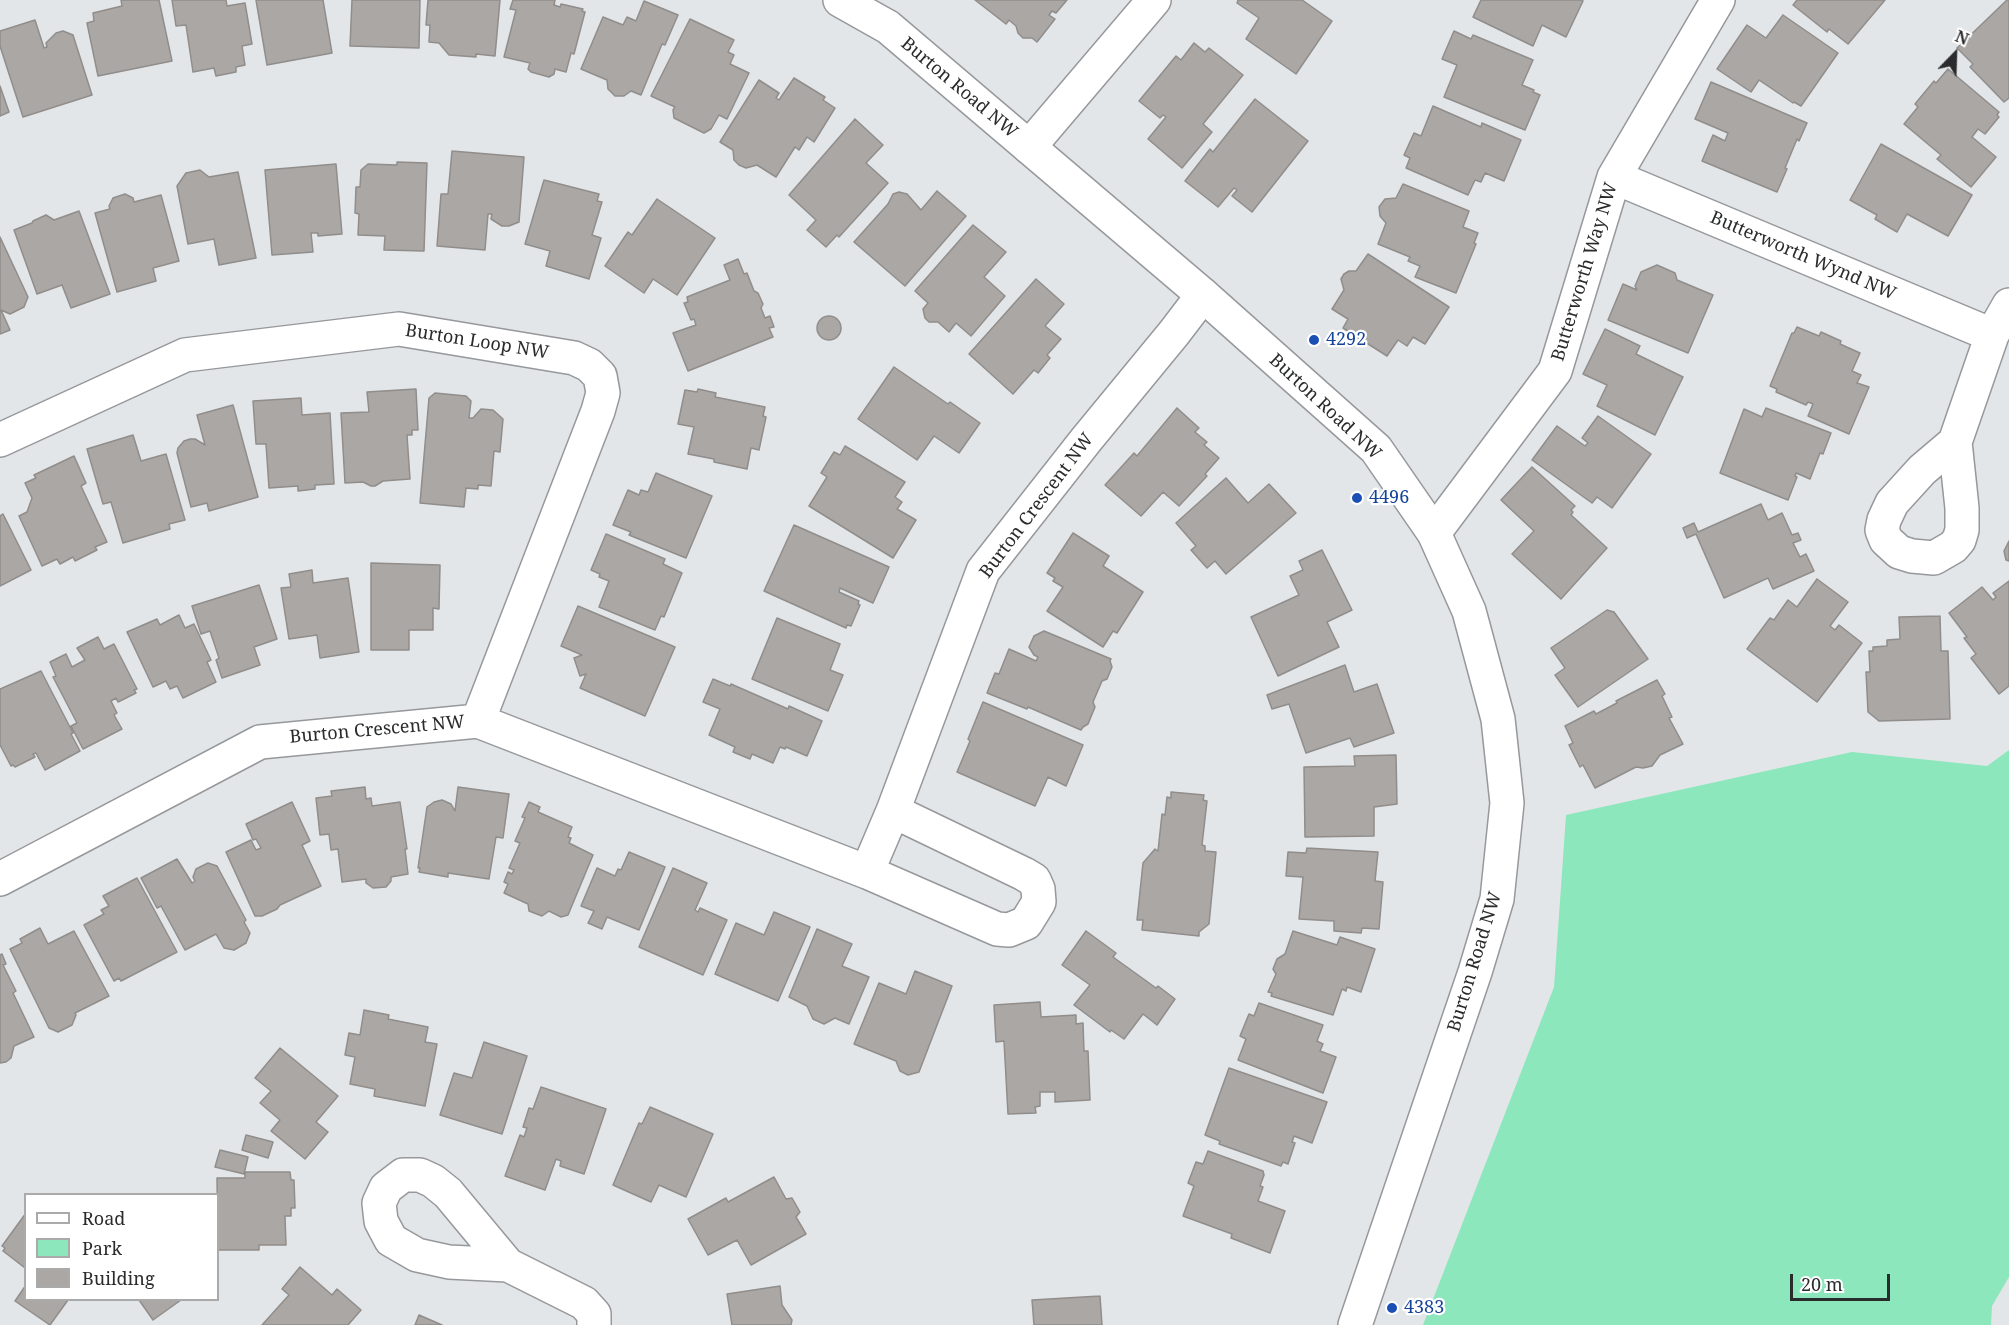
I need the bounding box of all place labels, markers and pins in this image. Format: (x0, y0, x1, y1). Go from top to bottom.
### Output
place label: 4292 (1326, 329, 1366, 351)
marker: 4292 (1307, 333, 1321, 347)
place label: 4496 (1369, 487, 1409, 509)
marker: 4496 (1350, 491, 1364, 505)
place label: 4383 (1404, 1297, 1444, 1319)
marker: 4383 (1385, 1301, 1399, 1315)

